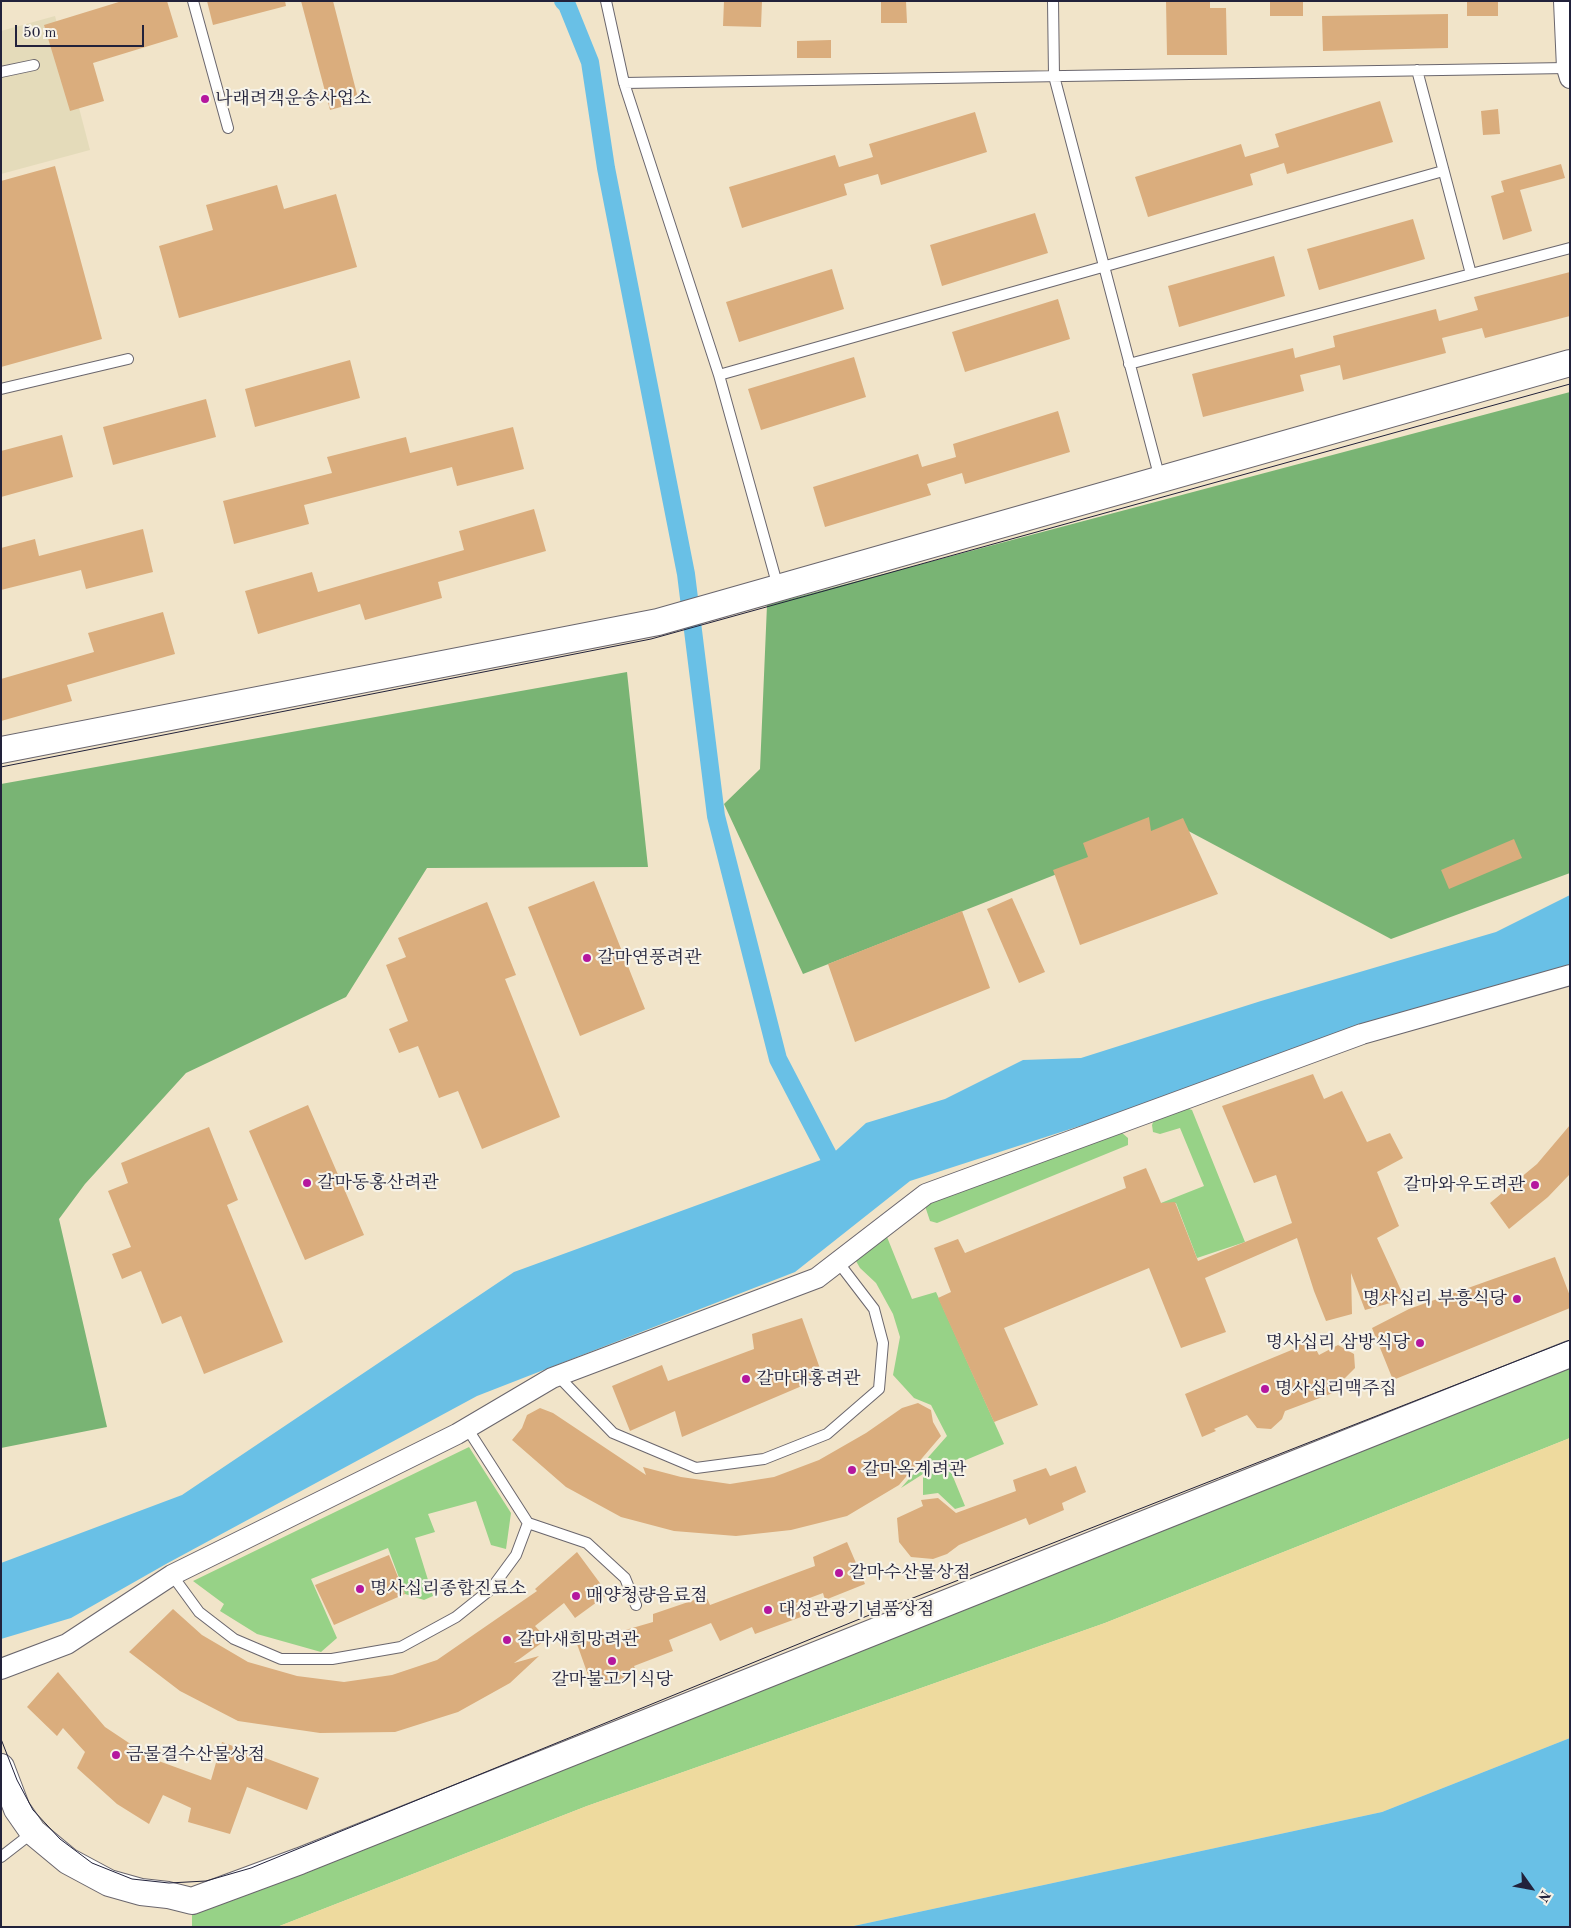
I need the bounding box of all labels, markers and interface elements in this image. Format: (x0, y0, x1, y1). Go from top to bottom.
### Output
scale bar (18, 15, 146, 47)
text: 50 m (23, 26, 57, 41)
place label: 나래려객운송사업소 (215, 88, 371, 110)
marker: 나래려객운송사업소 (199, 93, 211, 105)
place label: 갈마연풍려관 (597, 947, 701, 969)
marker: 갈마연풍려관 (581, 952, 593, 964)
place label: 갈마동홍산려관 (317, 1172, 439, 1194)
place label: 갈마와우도려관 (1403, 1174, 1525, 1196)
marker: 갈마동홍산려관 (301, 1177, 313, 1189)
marker: 갈마와우도려관 (1529, 1179, 1541, 1191)
place label: 명사십리 부흥식당 (1363, 1288, 1507, 1310)
marker: 명사십리 부흥식당 (1511, 1293, 1523, 1305)
place label: 명사십리 삼방식당 (1266, 1332, 1410, 1354)
marker: 명사십리 삼방식당 (1414, 1337, 1426, 1349)
place label: 갈마대홍려관 (756, 1368, 860, 1390)
marker: 갈마대홍려관 (740, 1373, 752, 1385)
place label: 명사십리맥주집 (1275, 1378, 1397, 1400)
marker: 명사십리맥주집 (1259, 1383, 1271, 1395)
place label: 갈마옥계려관 (862, 1459, 966, 1481)
marker: 갈마옥계려관 (846, 1464, 858, 1476)
place label: 갈마수산물상점 (849, 1562, 971, 1584)
marker: 갈마수산물상점 (833, 1567, 845, 1579)
place label: 명사십리종합진료소 (370, 1578, 526, 1600)
marker: 명사십리종합진료소 (354, 1583, 366, 1595)
place label: 매양청량음료점 (586, 1585, 708, 1607)
marker: 매양청량음료점 (570, 1590, 582, 1602)
place label: 대성관광기념품상점 (778, 1599, 934, 1621)
marker: 대성관광기념품상점 (762, 1604, 774, 1616)
place label: 갈마새희망려관 (517, 1629, 639, 1651)
marker: 갈마새희망려관 (501, 1634, 513, 1646)
marker: 갈마불고기식당 (606, 1655, 618, 1667)
place label: 갈마불고기식당 (551, 1669, 673, 1691)
place label: 금물결수산물상점 (126, 1744, 265, 1766)
marker: 금물결수산물상점 (110, 1749, 122, 1761)
north arrow (1506, 1863, 1556, 1913)
text: N (1535, 1888, 1552, 1904)

